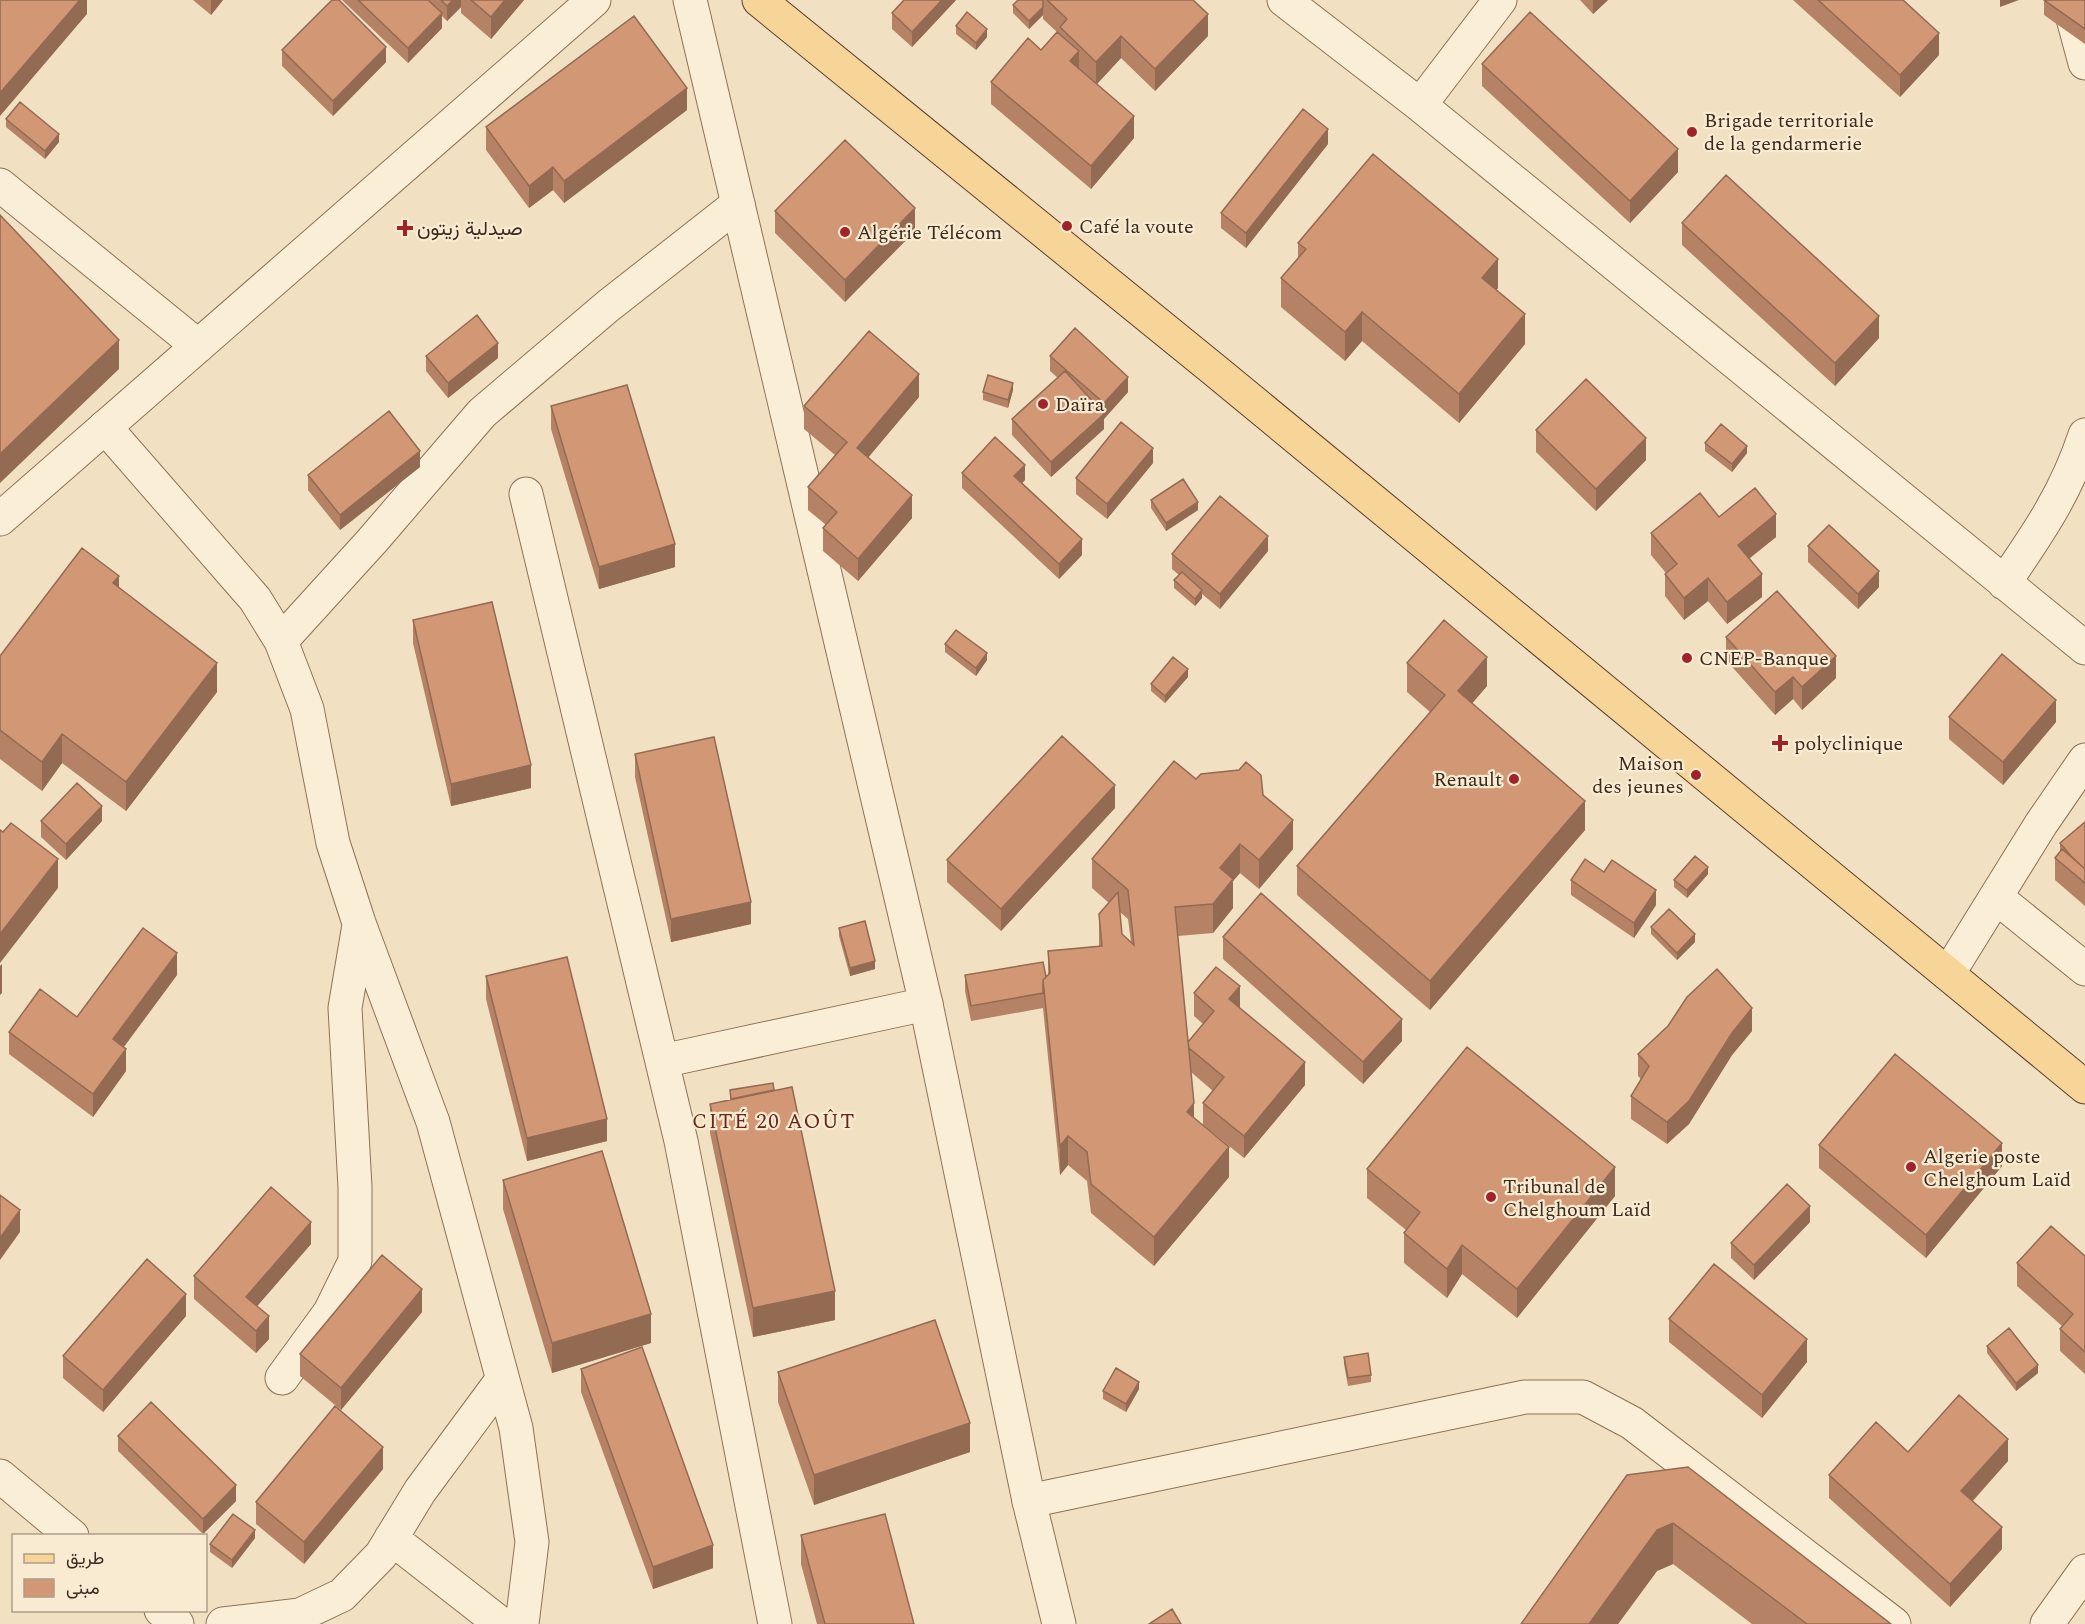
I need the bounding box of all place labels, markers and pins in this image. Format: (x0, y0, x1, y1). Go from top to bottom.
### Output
place label: Brigade territoriale de la gendarmerie (1704, 106, 1874, 159)
marker: Brigade territoriale de la gendarmerie (1685, 125, 1699, 139)
place label: Café la voute (1079, 212, 1194, 242)
place label: صيدلية زيتون (417, 214, 523, 244)
place label: Algérie Télécom (857, 218, 1002, 248)
marker: Café la voute (1060, 219, 1074, 233)
marker: صيدلية زيتون (398, 221, 412, 235)
marker: Algérie Télécom (838, 225, 852, 239)
place label: Daïra (1055, 390, 1105, 420)
marker: Daïra (1036, 397, 1050, 411)
place label: CNEP-Banque (1699, 644, 1829, 674)
marker: CNEP-Banque (1680, 651, 1694, 665)
place label: polyclinique (1794, 729, 1903, 759)
marker: polyclinique (1771, 734, 1789, 752)
place label: Maison des jeunes (1592, 749, 1684, 802)
place label: Renault (1434, 765, 1502, 795)
marker: Maison des jeunes (1689, 768, 1703, 782)
marker: Renault (1507, 772, 1521, 786)
place label: Algerie poste Chelghoum Laïd (1923, 1142, 2071, 1195)
marker: Algerie poste Chelghoum Laïd (1904, 1160, 1918, 1174)
place label: Tribunal de Chelghoum Laïd (1503, 1172, 1651, 1225)
marker: Tribunal de Chelghoum Laïd (1484, 1190, 1498, 1204)

